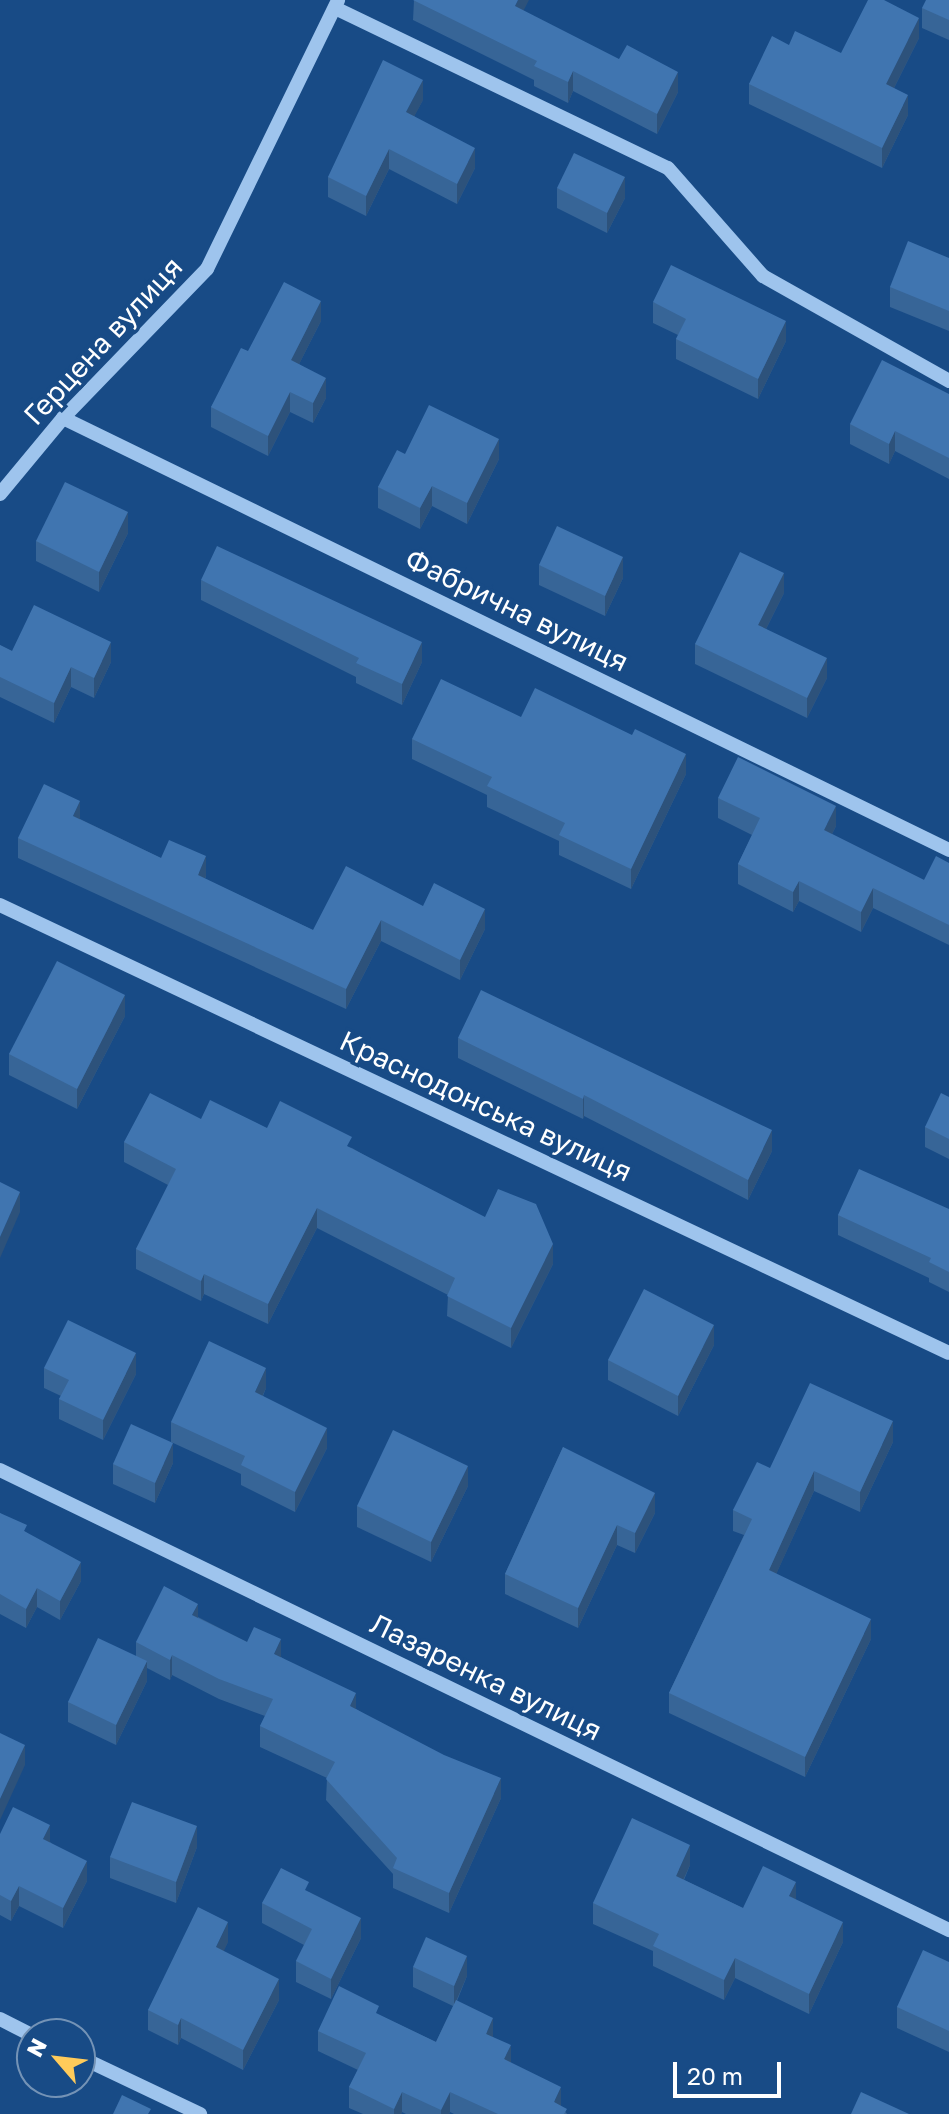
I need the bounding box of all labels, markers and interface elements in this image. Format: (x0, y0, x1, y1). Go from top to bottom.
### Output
street label: Герцена вулиця (17, 250, 189, 432)
street label: Фабрична вулиця (400, 541, 634, 679)
street label: Краснодонська вулиця (335, 1024, 637, 1188)
street label: Лазаренка вулиця (365, 1606, 607, 1748)
north arrow (16, 2018, 96, 2098)
text: N (20, 2034, 52, 2061)
scale bar (677, 2046, 785, 2096)
text: 20 m (687, 2061, 743, 2090)

